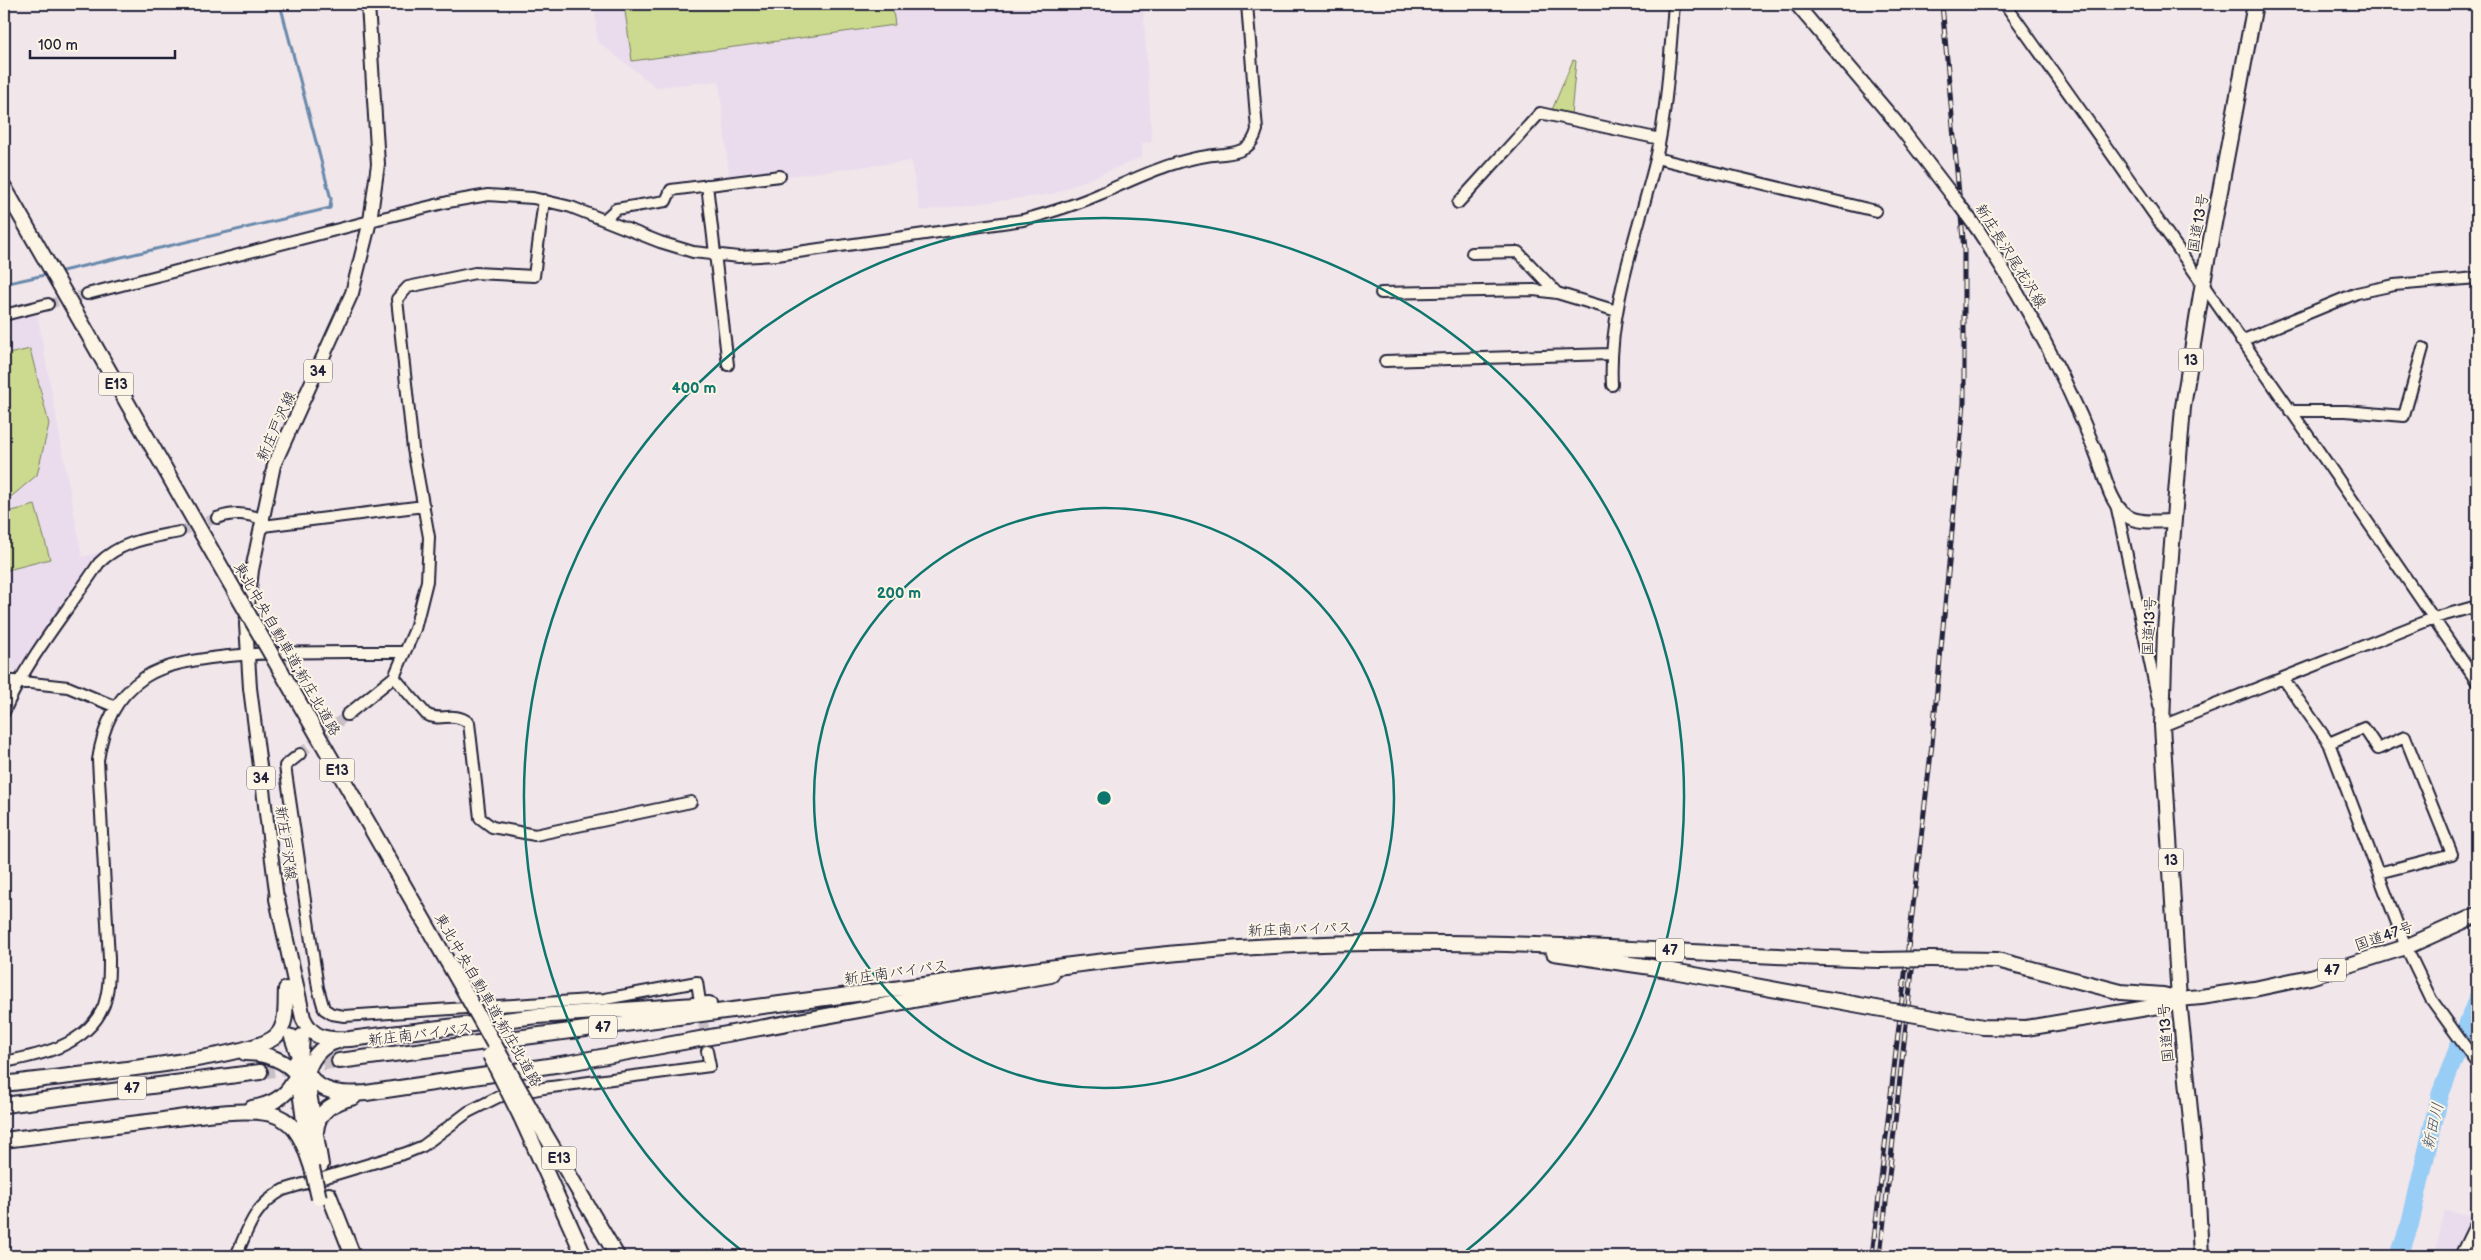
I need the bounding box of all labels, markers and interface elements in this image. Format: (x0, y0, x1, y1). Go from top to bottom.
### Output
scale bar (30, 28, 175, 60)
text: 100 m (38, 36, 78, 55)
street label: 国道13号 (2184, 192, 2213, 254)
street label: 新庄長沢尾花沢線 (1971, 200, 2050, 312)
road number: 13 (2178, 348, 2204, 372)
road number: 34 (304, 360, 332, 382)
road number: E13 (98, 372, 134, 396)
text: 400 m (672, 379, 716, 398)
street label: 新庄戸沢線 (253, 388, 300, 464)
street label: 東北中央自動車道;新庄北道路 (229, 559, 344, 740)
text: 200 m (877, 584, 921, 603)
street label: 国道13号 (2138, 596, 2161, 656)
road number: E13 (320, 758, 354, 782)
road number: 34 (247, 766, 275, 790)
centre of rings (1095, 789, 1113, 807)
street label: 新庄戸沢線 (271, 805, 300, 882)
road number: 13 (2158, 848, 2184, 872)
street label: 東北中央自動車道;新庄北道路 (430, 910, 545, 1091)
street label: 国道47号 (2352, 917, 2416, 955)
street label: 新庄南バイパス (1247, 918, 1353, 941)
road number: 47 (1656, 938, 1684, 962)
street label: 新庄南バイパス (843, 956, 949, 989)
road number: 47 (2318, 958, 2346, 982)
street label: 国道13号 (2154, 1002, 2179, 1064)
road number: 47 (589, 1016, 617, 1038)
street label: 新庄南バイパス (367, 1019, 473, 1050)
road number: 47 (118, 1076, 146, 1100)
water label: 新田川 (2419, 1101, 2448, 1152)
road number: E13 (542, 1146, 576, 1170)

